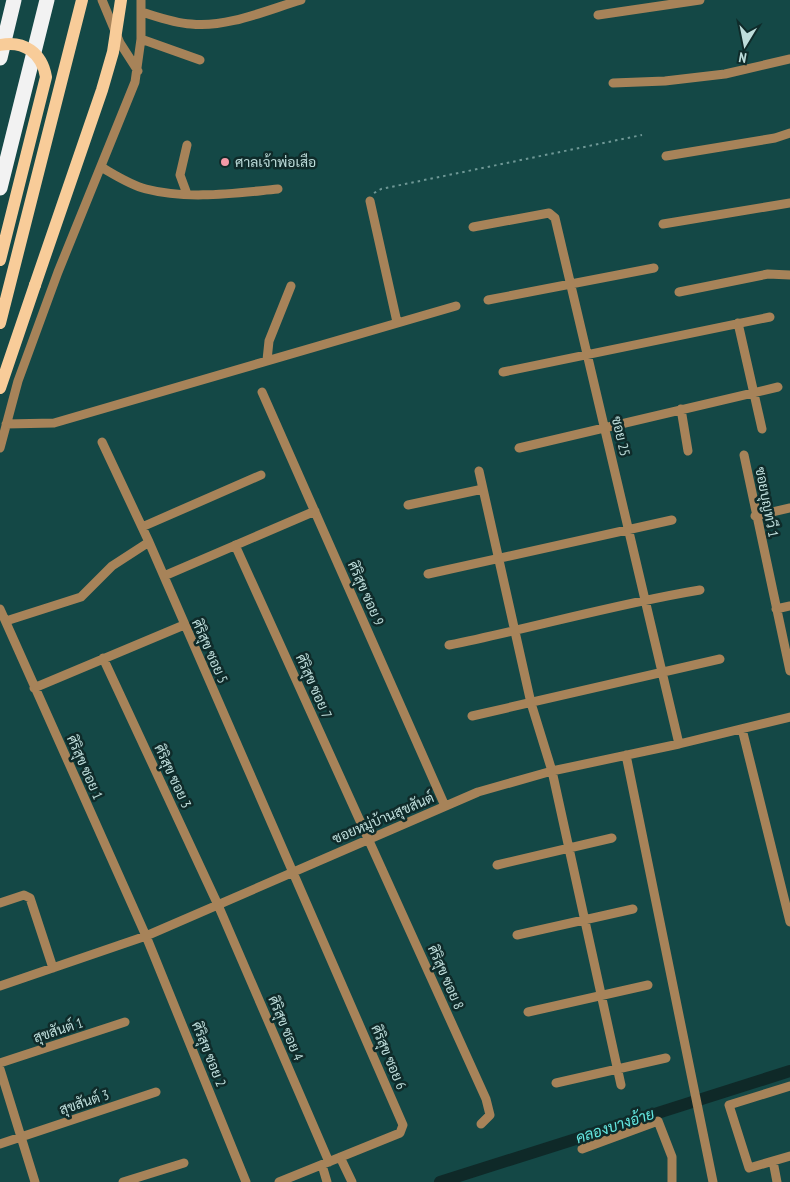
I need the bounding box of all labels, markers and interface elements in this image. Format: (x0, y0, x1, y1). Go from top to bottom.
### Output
north arrow (720, 20, 770, 70)
text: N (737, 48, 748, 67)
place label: ศาลเจ้าพ่อเสือ (235, 153, 316, 171)
marker: ศาลเจ้าพ่อเสือ (219, 156, 231, 168)
street label: ซอย 25 (608, 414, 634, 458)
street label: ซอยบุญทวี 1 (750, 465, 783, 539)
street label: ศิริสุข ซอย 9 (343, 558, 388, 628)
street label: ศิริสุข ซอย 5 (187, 616, 232, 686)
street label: ศิริสุข ซอย 7 (291, 651, 336, 721)
street label: ศิริสุข ซอย 1 (62, 732, 107, 802)
street label: ศิริสุข ซอย 3 (149, 741, 196, 811)
street label: ซอยหมู่บ้านสุขสันต์ (329, 788, 437, 849)
street label: ศิริสุข ซอย 8 (423, 942, 468, 1012)
street label: ศิริสุข ซอย 4 (263, 993, 308, 1064)
street label: สุขสันต์ 1 (31, 1014, 85, 1047)
street label: ศิริสุข ซอย 2 (187, 1019, 230, 1090)
street label: ศิริสุข ซอย 6 (366, 1022, 411, 1093)
street label: สุขสันต์ 3 (57, 1086, 111, 1119)
water label: คลองบางอ้าย (573, 1104, 657, 1147)

